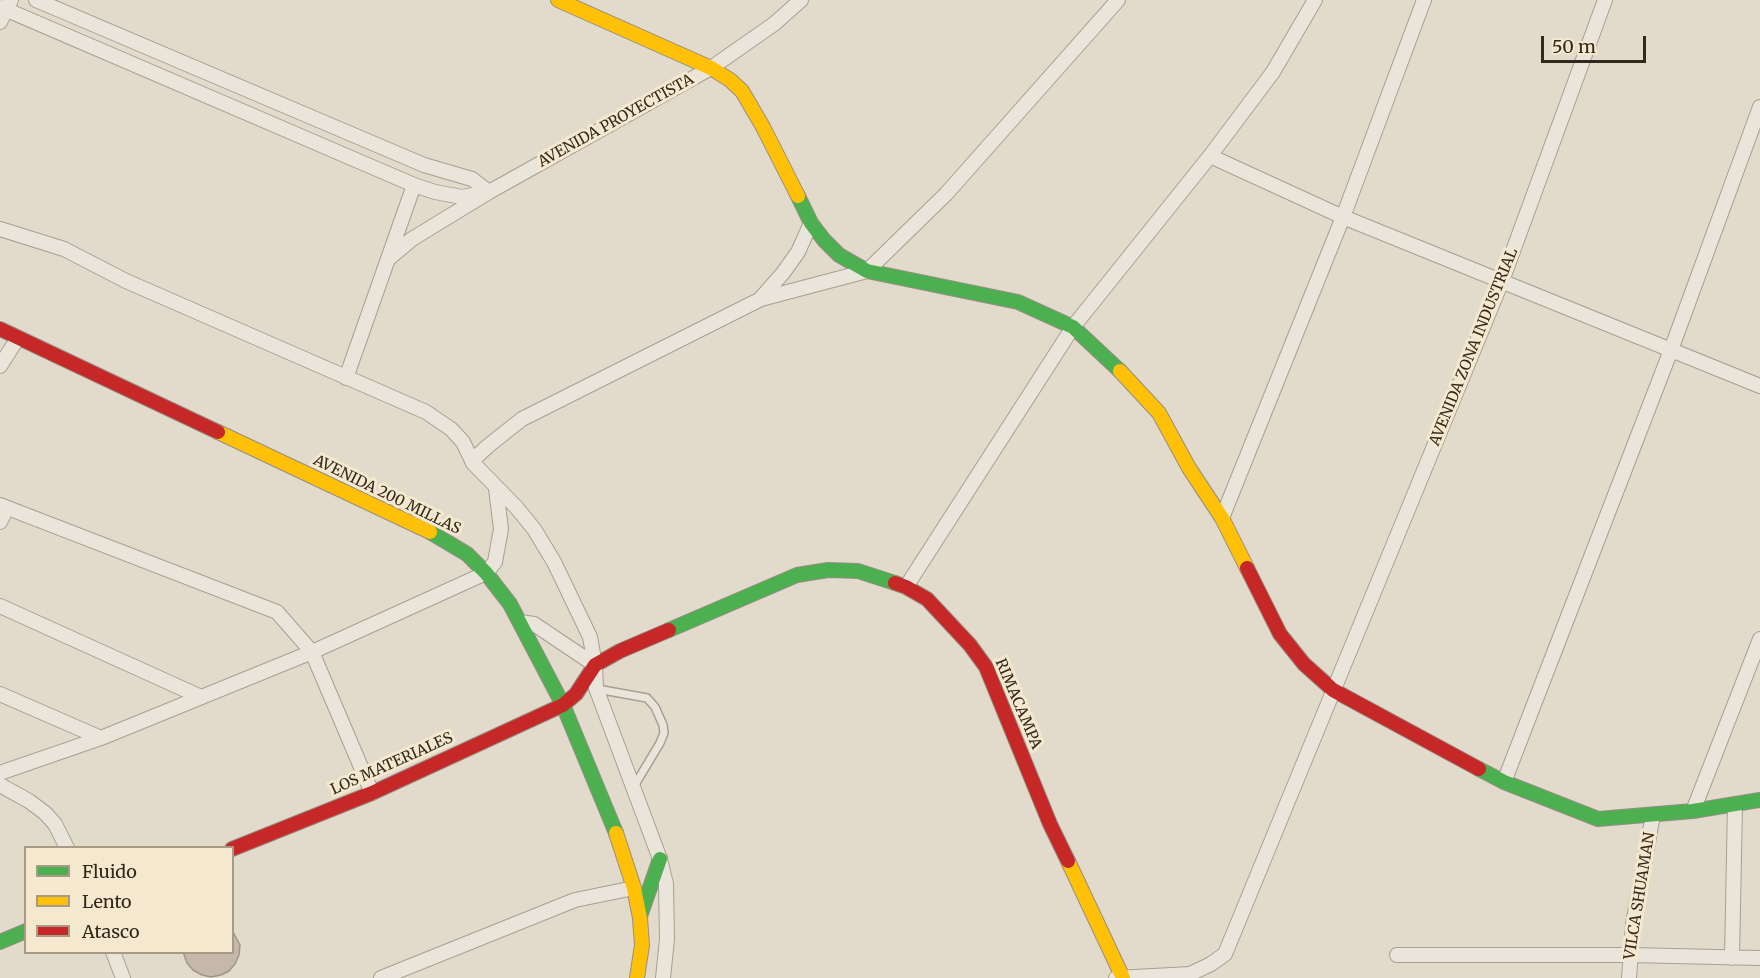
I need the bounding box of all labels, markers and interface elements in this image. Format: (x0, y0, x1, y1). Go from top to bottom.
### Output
scale bar (1544, 24, 1649, 62)
text: 50 m (1552, 35, 1596, 58)
street label: AVENIDA PROYECTISTA (535, 71, 697, 171)
street label: AVENIDA ZONA INDUSTRIAL (1426, 246, 1522, 448)
street label: AVENIDA 200 MILLAS (310, 452, 464, 538)
street label: RIMACAMPA (991, 656, 1045, 752)
street label: LOS MATERIALES (328, 729, 456, 799)
street label: VILCA SHUAMAN (1621, 831, 1659, 961)
legend (24, 846, 234, 954)
text: Fluido (82, 860, 137, 883)
text: Lento (82, 890, 132, 913)
text: Atasco (82, 920, 140, 943)

